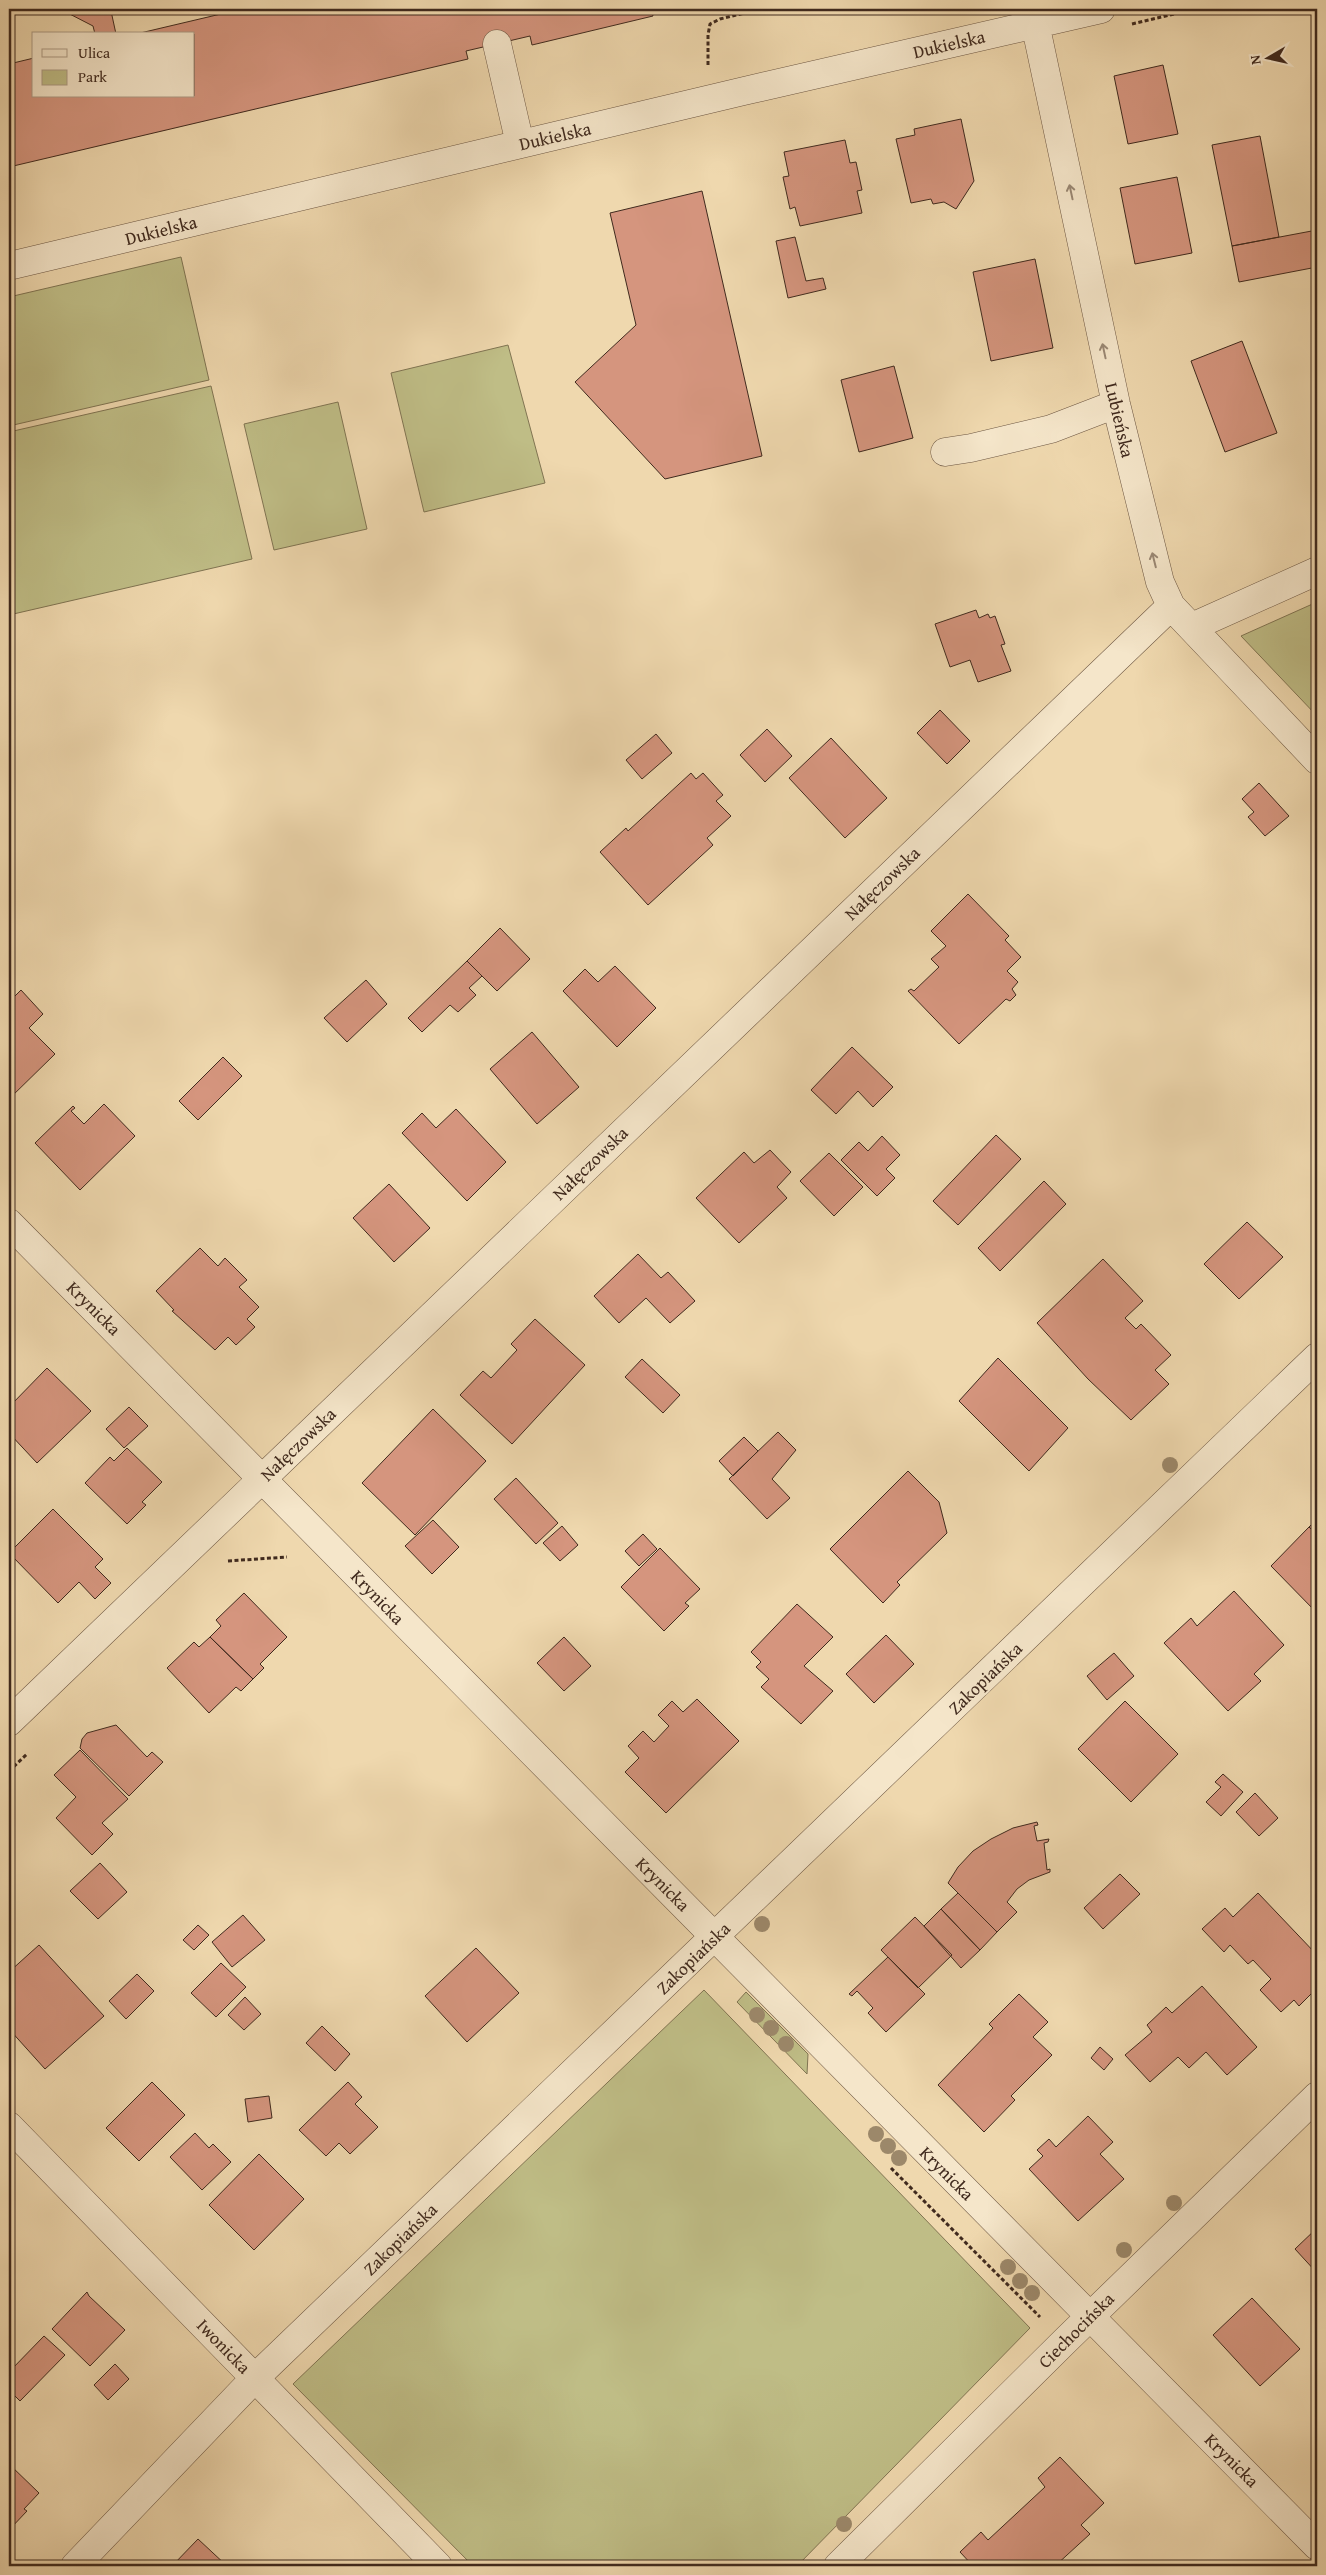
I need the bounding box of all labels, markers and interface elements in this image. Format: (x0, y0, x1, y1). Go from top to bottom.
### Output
street label: Dukielska (910, 23, 988, 65)
legend (32, 32, 195, 98)
north arrow (1244, 32, 1294, 82)
text: Ulica (78, 42, 110, 63)
text: N (1244, 53, 1266, 66)
text: Park (78, 66, 107, 87)
street label: Dukielska (516, 115, 594, 157)
one-way arrow (1066, 184, 1075, 200)
street label: Dukielska (122, 208, 200, 252)
one-way arrow (1099, 343, 1109, 359)
street label: Lubieńska (1098, 380, 1142, 461)
one-way arrow (1149, 553, 1158, 569)
street label: Nałęczowska (838, 839, 926, 926)
street label: Nałęczowska (546, 1119, 634, 1206)
street label: Krynicka (61, 1275, 128, 1342)
street label: Nałęczowska (254, 1400, 342, 1487)
street label: Krynicka (345, 1563, 412, 1631)
street label: Zakopiańska (942, 1635, 1029, 1720)
street label: Krynicka (630, 1851, 697, 1918)
street label: Zakopiańska (650, 1915, 737, 2000)
street label: Krynicka (914, 2140, 981, 2207)
street label: Zakopiańska (357, 2196, 444, 2281)
street label: Ciechocińska (1032, 2285, 1121, 2374)
street label: Iwonicka (191, 2312, 258, 2380)
street label: Krynicka (1199, 2427, 1266, 2494)

